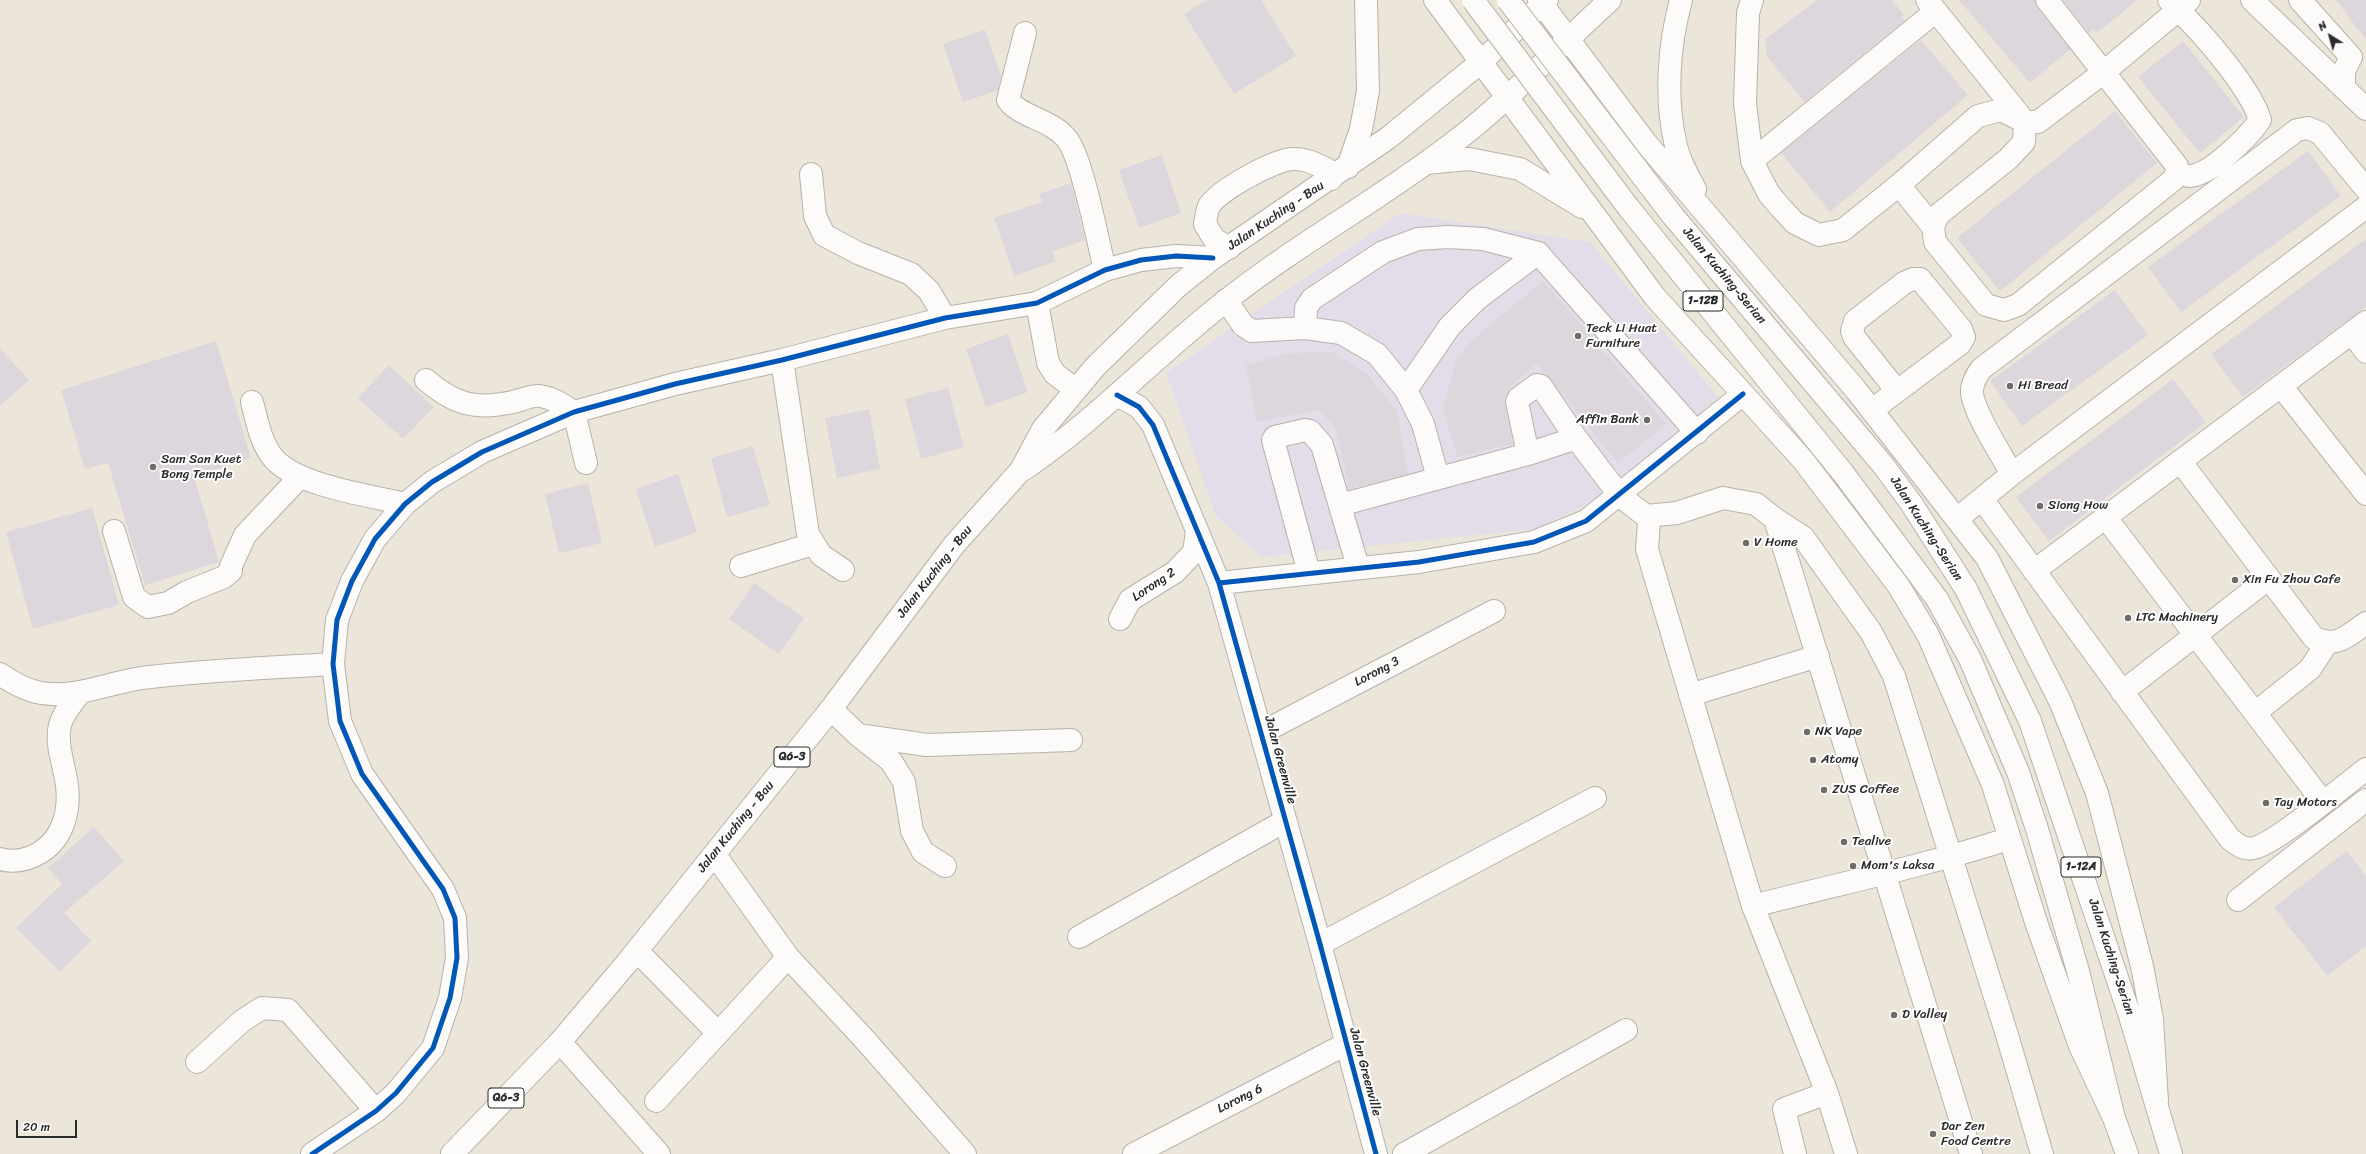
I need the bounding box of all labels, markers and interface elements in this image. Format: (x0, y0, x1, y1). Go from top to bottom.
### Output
north arrow (2310, 16, 2350, 56)
text: N (2314, 16, 2331, 36)
street label: Jalan Kuching - Bau (1225, 178, 1327, 254)
street label: Jalan Kuching-Serian (1679, 224, 1769, 328)
road number: 1-12B (1683, 291, 1723, 311)
place label: Teck Li Huat Furniture (1586, 321, 1657, 352)
marker: Teck Li Huat Furniture (1573, 331, 1583, 341)
place label: Hi Bread (2018, 378, 2068, 394)
marker: Hi Bread (2005, 381, 2015, 391)
place label: Affin Bank (1576, 412, 1639, 428)
marker: Affin Bank (1642, 415, 1652, 425)
place label: Sam San Kuet Bong Temple (161, 452, 241, 483)
marker: Sam San Kuet Bong Temple (148, 462, 158, 472)
street label: Jalan Kuching-Serian (1886, 474, 1966, 584)
place label: Siong How (2048, 498, 2108, 514)
marker: Siong How (2035, 501, 2045, 511)
street label: Jalan Kuching - Bau (894, 523, 976, 621)
place label: V Home (1754, 535, 1798, 551)
marker: V Home (1741, 538, 1751, 548)
street label: Lorong 2 (1129, 565, 1179, 605)
place label: Xin Fu Zhou Cafe (2243, 572, 2341, 588)
marker: Xin Fu Zhou Cafe (2230, 575, 2240, 585)
place label: LTC Machinery (2136, 610, 2218, 626)
marker: LTC Machinery (2123, 613, 2133, 623)
street label: Lorong 3 (1352, 654, 1402, 690)
street label: Jalan Greenville (1261, 714, 1299, 806)
place label: NK Vape (1815, 724, 1862, 740)
marker: NK Vape (1802, 727, 1812, 737)
road number: Q6-3 (774, 747, 810, 767)
place label: Atomy (1821, 752, 1858, 768)
marker: Atomy (1808, 755, 1818, 765)
street label: Jalan Kuching - Bau (694, 778, 778, 876)
place label: ZUS Coffee (1832, 782, 1899, 798)
marker: ZUS Coffee (1819, 785, 1829, 795)
place label: Tay Motors (2274, 795, 2337, 811)
marker: Tay Motors (2261, 798, 2271, 808)
place label: Tealive (1852, 834, 1891, 850)
marker: Tealive (1839, 837, 1849, 847)
road number: 1-12A (2061, 857, 2101, 877)
place label: Mom's Laksa (1861, 858, 1934, 874)
marker: Mom's Laksa (1848, 861, 1858, 871)
street label: Jalan Kuching-Serian (2085, 897, 2137, 1017)
place label: D Valley (1902, 1007, 1947, 1023)
marker: D Valley (1889, 1010, 1899, 1020)
street label: Jalan Greenville (1346, 1026, 1384, 1118)
street label: Lorong 6 (1215, 1081, 1265, 1117)
road number: Q6-3 (488, 1088, 524, 1108)
scale bar (18, 1112, 79, 1138)
text: 20 m (23, 1116, 50, 1138)
place label: Dar Zen Food Centre (1941, 1119, 2011, 1150)
marker: Dar Zen Food Centre (1928, 1129, 1938, 1139)

